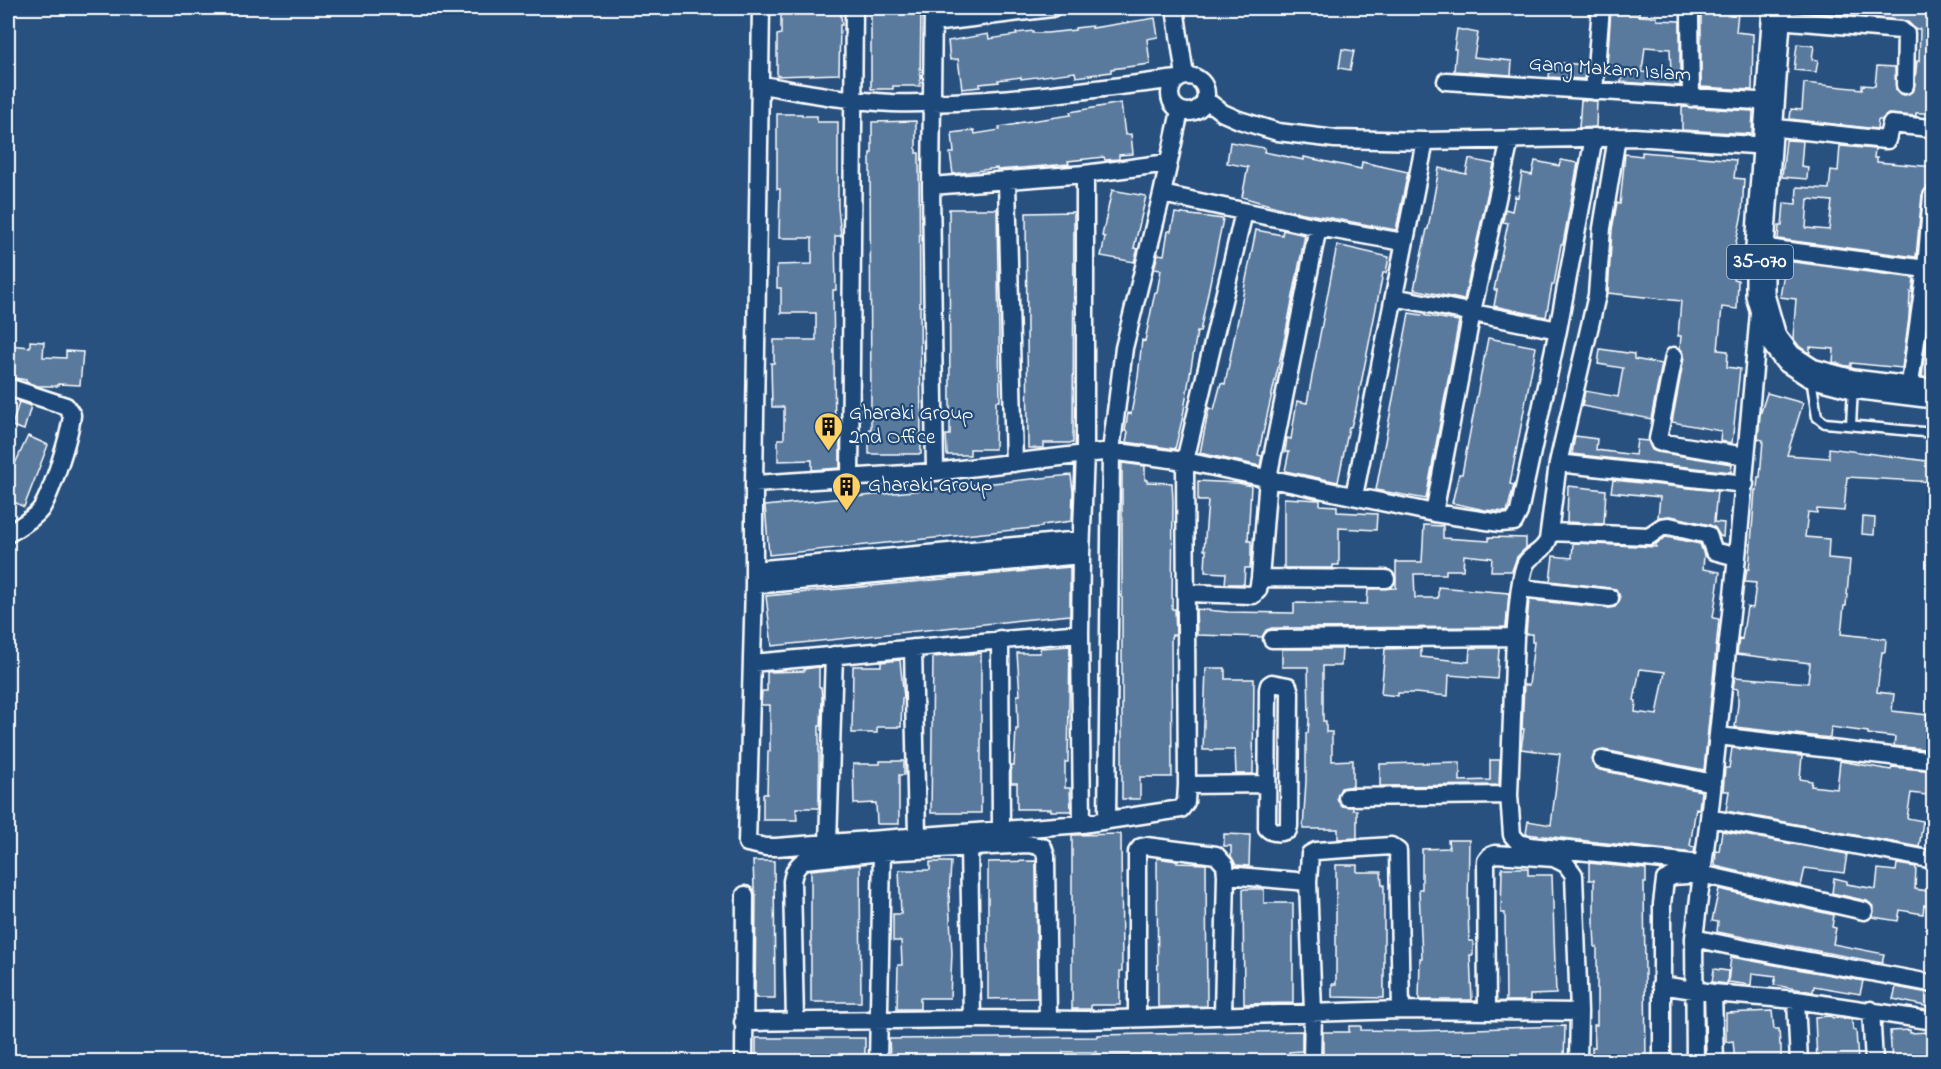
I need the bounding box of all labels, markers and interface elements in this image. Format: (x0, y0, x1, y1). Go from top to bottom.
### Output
street label: Gang Makam Islam (1528, 49, 1692, 93)
road number: 35-070 (1727, 245, 1793, 279)
place label: Gharaki Group 2nd Office (849, 399, 974, 453)
building icon: Gharaki Group 2nd Office (812, 410, 844, 452)
building icon: Gharaki Group (831, 470, 863, 512)
place label: Gharaki Group (868, 471, 993, 501)

